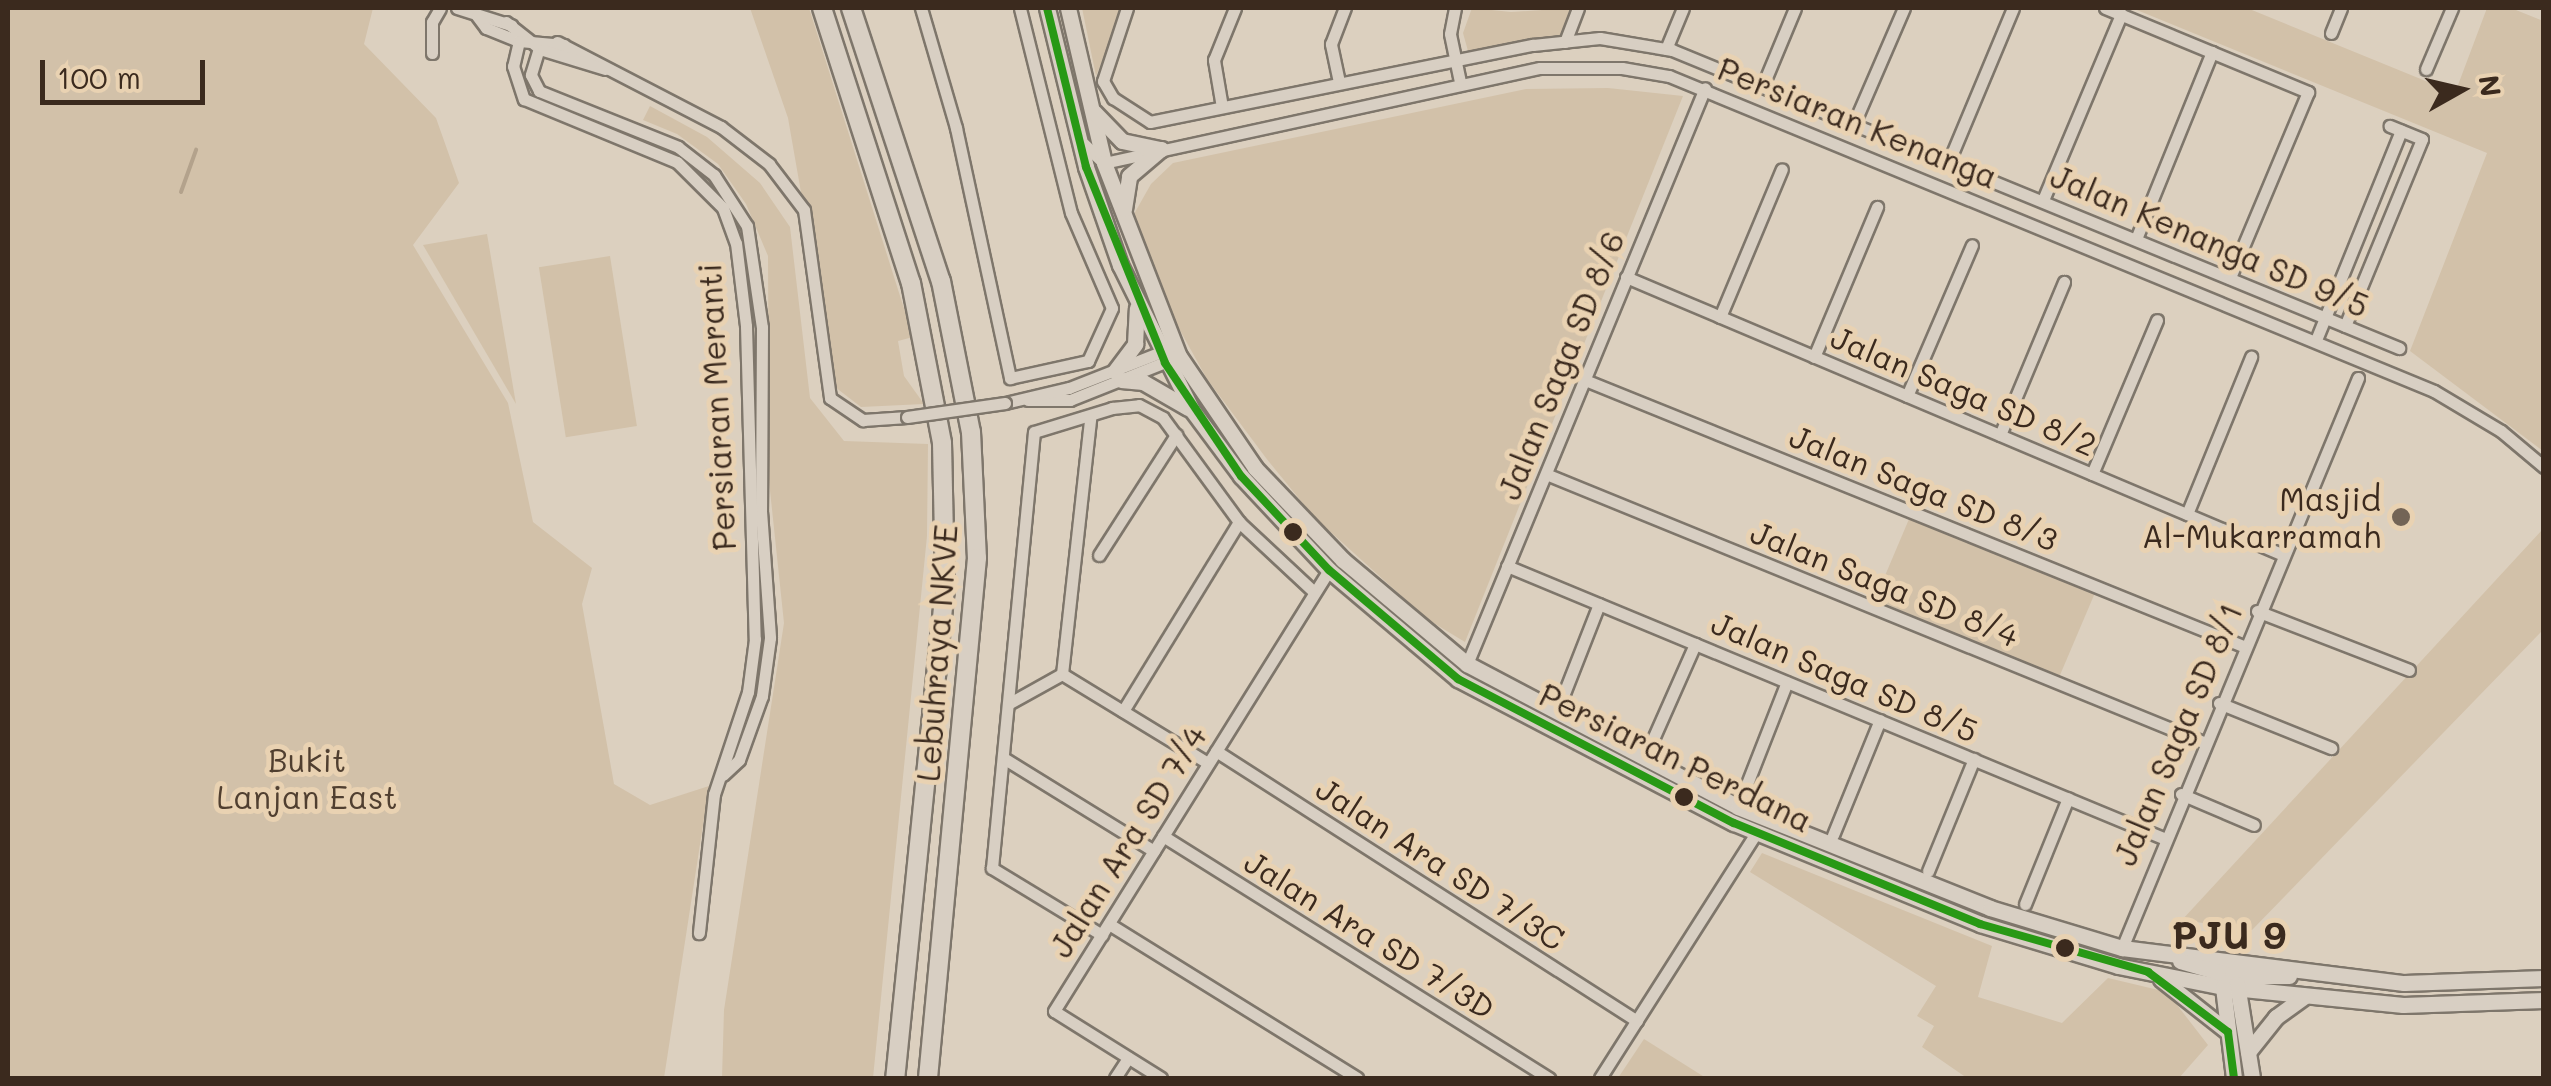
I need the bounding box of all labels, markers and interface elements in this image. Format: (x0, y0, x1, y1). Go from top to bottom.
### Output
scale bar (45, 40, 210, 102)
north arrow (2411, 40, 2511, 140)
street label: Persiaran Kenanga (1713, 48, 2003, 196)
text: 100 m (57, 57, 141, 97)
text: N (2471, 73, 2510, 99)
street label: Jalan Kenanga SD 9/5 (2045, 156, 2375, 324)
street label: Jalan Saga SD 8/6 (1489, 225, 1631, 505)
street label: Persiaran Meranti (689, 262, 743, 552)
street label: Jalan Saga SD 8/2 (1826, 317, 2102, 463)
street label: Jalan Saga SD 8/3 (1785, 416, 2063, 558)
place label: Masjid Al-Mukarramah (2142, 480, 2381, 555)
marker: Masjid Al-Mukarramah (2390, 506, 2412, 528)
street label: Jalan Saga SD 8/4 (1746, 512, 2024, 654)
unlabelled marker (1283, 522, 1303, 542)
street label: Lebuhraya NKVE (908, 523, 964, 783)
street label: Jalan Saga SD 8/1 (2104, 597, 2250, 871)
street label: Jalan Saga SD 8/5 (1706, 603, 1984, 749)
street label: Persiaran Perdana (1534, 674, 1818, 840)
street label: Jalan Ara SD 7/4 (1040, 718, 1214, 964)
park label: Bukit Lanjan East (216, 741, 398, 816)
street label: Jalan Ara SD 7/3C (1310, 768, 1572, 958)
unlabelled marker (1674, 787, 1694, 807)
street label: Jalan Ara SD 7/3D (1238, 842, 1502, 1026)
district label: PJU 9 (2172, 912, 2286, 958)
unlabelled marker (2055, 938, 2075, 958)

